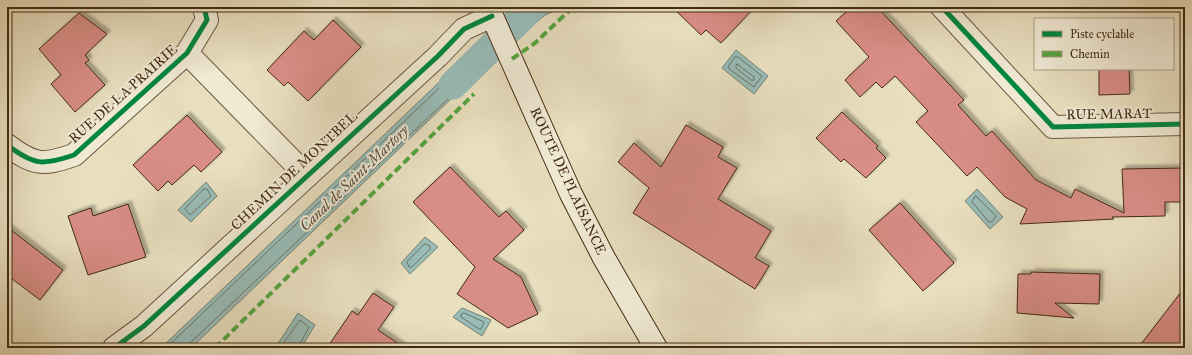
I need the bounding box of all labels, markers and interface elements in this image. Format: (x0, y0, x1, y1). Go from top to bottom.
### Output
legend (1034, 18, 1174, 70)
text: Piste cyclable (1070, 27, 1134, 41)
street label: RUE DE LA PRAIRIE (65, 41, 181, 147)
text: Chemin (1070, 47, 1110, 61)
street label: ROUTE DE PLAISANCE (526, 105, 610, 257)
street label: RUE MARAT (1066, 105, 1152, 123)
street label: CHEMIN DE MONTBEL (227, 108, 361, 234)
water label: Canal de Saint-Martory (296, 120, 413, 235)

